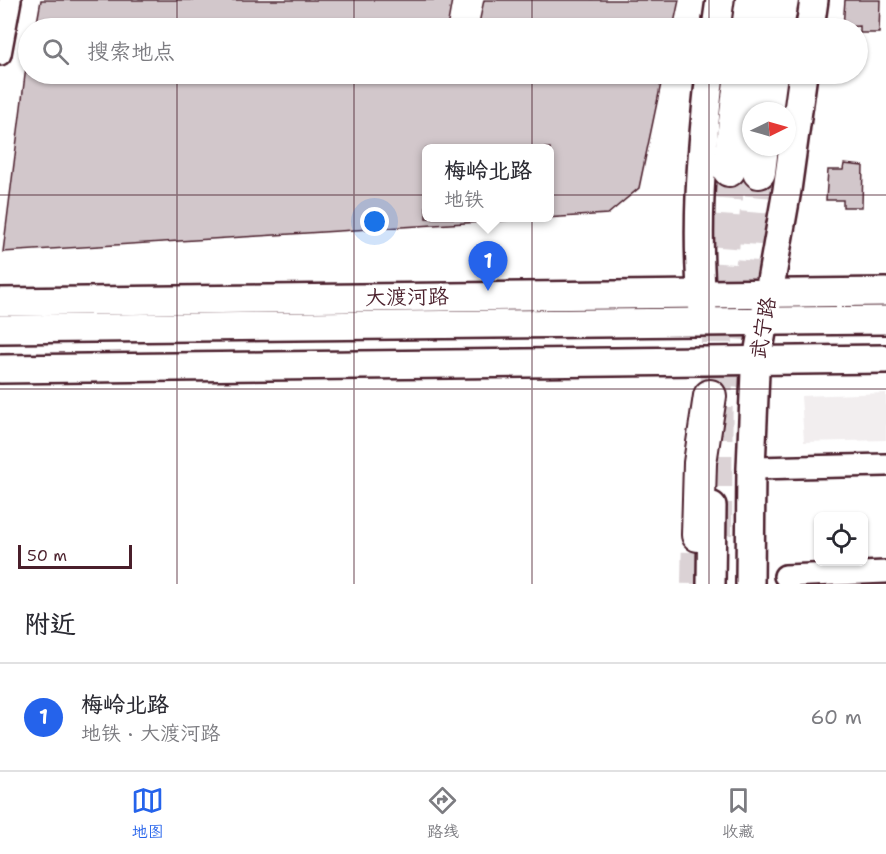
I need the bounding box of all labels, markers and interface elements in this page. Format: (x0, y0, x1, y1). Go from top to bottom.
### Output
search box (18, 18, 868, 84)
icon: search (39, 35, 72, 68)
text: 搜索地点 (87, 37, 175, 66)
north arrow (742, 102, 796, 156)
popup (422, 144, 554, 222)
text: 梅岭北路 (444, 156, 532, 185)
text: 地铁 (444, 186, 484, 212)
your location (360, 207, 389, 236)
pin: 1 (468, 242, 508, 291)
street label: 大渡河路 (365, 282, 449, 312)
street label: 武宁路 (744, 295, 782, 361)
map controls (814, 512, 868, 566)
button: locate (814, 512, 868, 566)
scale bar (18, 542, 132, 570)
text: 50 m (27, 545, 67, 566)
text: 附近 (24, 606, 76, 641)
text: 梅岭北路 (81, 690, 169, 719)
text: 1 (39, 704, 48, 730)
text: 60 m (810, 704, 862, 730)
text: 地铁 · 大渡河路 (81, 720, 220, 746)
tab: 地图 (131, 784, 164, 842)
tab: 路线 (426, 784, 459, 842)
tab: 收藏 (722, 784, 755, 842)

